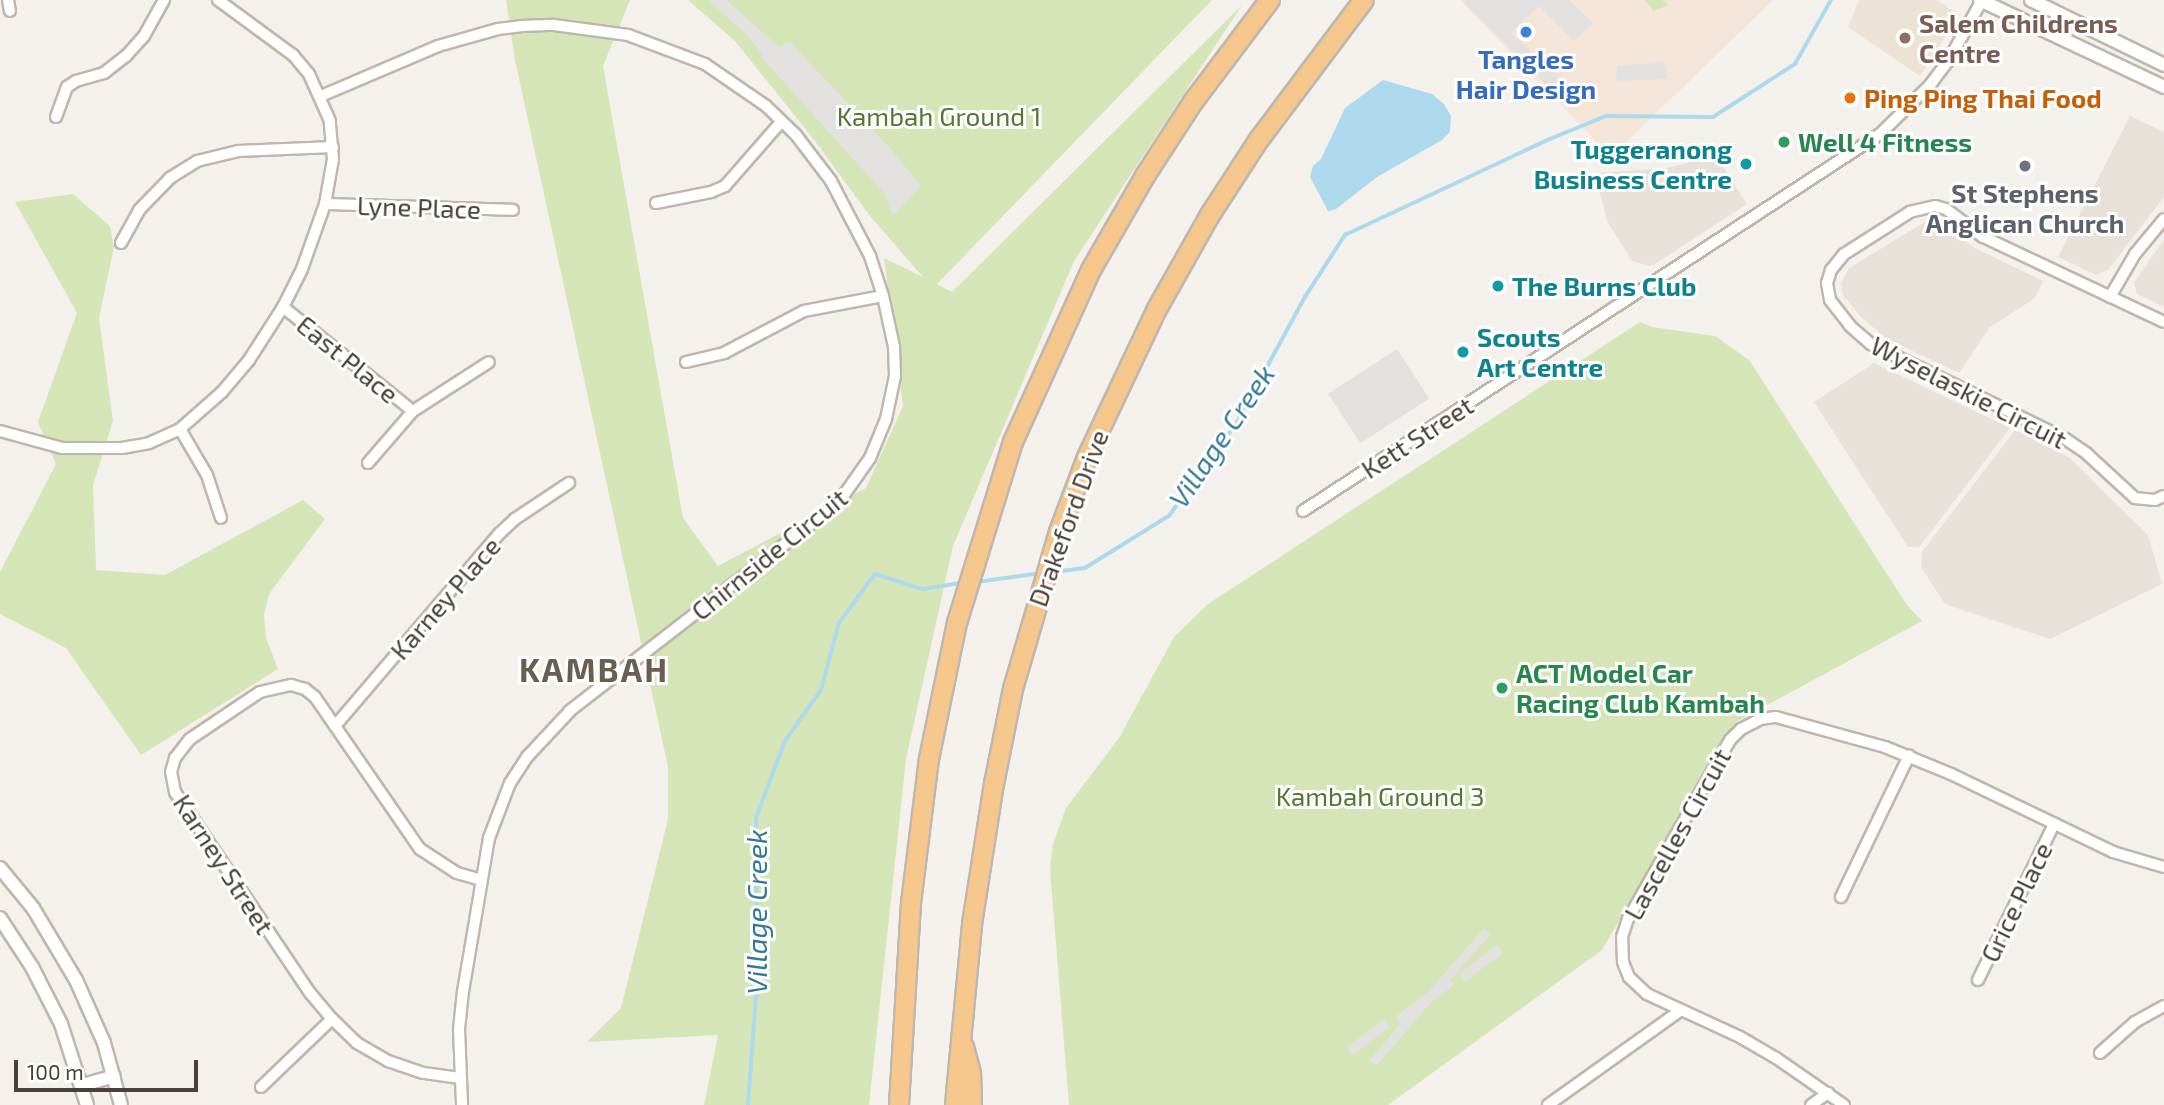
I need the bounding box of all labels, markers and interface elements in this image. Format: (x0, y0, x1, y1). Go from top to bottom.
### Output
place label: Salem Childrens Centre (1919, 7, 2118, 68)
marker: Tangles Hair Design (1518, 24, 1534, 40)
marker: Salem Childrens Centre (1897, 30, 1913, 46)
place label: Tangles Hair Design (1456, 43, 1596, 104)
place label: Ping Ping Thai Food (1864, 82, 2102, 114)
marker: Ping Ping Thai Food (1842, 90, 1858, 106)
park label: Kambah Ground 1 (837, 100, 1041, 132)
place label: Well 4 Fitness (1798, 126, 1973, 158)
place label: Tuggeranong Business Centre (1534, 133, 1732, 194)
marker: Well 4 Fitness (1776, 134, 1792, 150)
marker: Tuggeranong Business Centre (1738, 156, 1754, 172)
marker: St Stephens Anglican Church (2017, 158, 2033, 174)
place label: St Stephens Anglican Church (1926, 177, 2124, 238)
street label: Lyne Place (356, 189, 482, 225)
place label: The Burns Club (1512, 270, 1696, 302)
marker: The Burns Club (1490, 278, 1506, 294)
street label: East Place (291, 309, 405, 409)
place label: Scouts Art Centre (1477, 321, 1603, 382)
street label: Wyselaskie Circuit (1866, 329, 2072, 455)
marker: Scouts Art Centre (1455, 344, 1471, 360)
water label: Village Creek (1161, 358, 1281, 514)
street label: Kett Street (1355, 389, 1479, 485)
street label: Drakeford Drive (1022, 425, 1114, 611)
street label: Chirnside Circuit (685, 482, 853, 626)
street label: Karney Place (383, 530, 507, 666)
district label: KAMBAH (520, 650, 668, 690)
place label: ACT Model Car Racing Club Kambah (1516, 657, 1765, 718)
marker: ACT Model Car Racing Club Kambah (1494, 680, 1510, 696)
street label: Lascelles Circuit (1617, 743, 1737, 925)
park label: Kambah Ground 3 (1276, 780, 1484, 812)
street label: Karney Street (167, 788, 281, 940)
water label: Village Creek (739, 829, 773, 995)
street label: Grice Place (1974, 837, 2058, 967)
scale bar (18, 1046, 201, 1090)
text: 100 m (27, 1059, 84, 1084)

